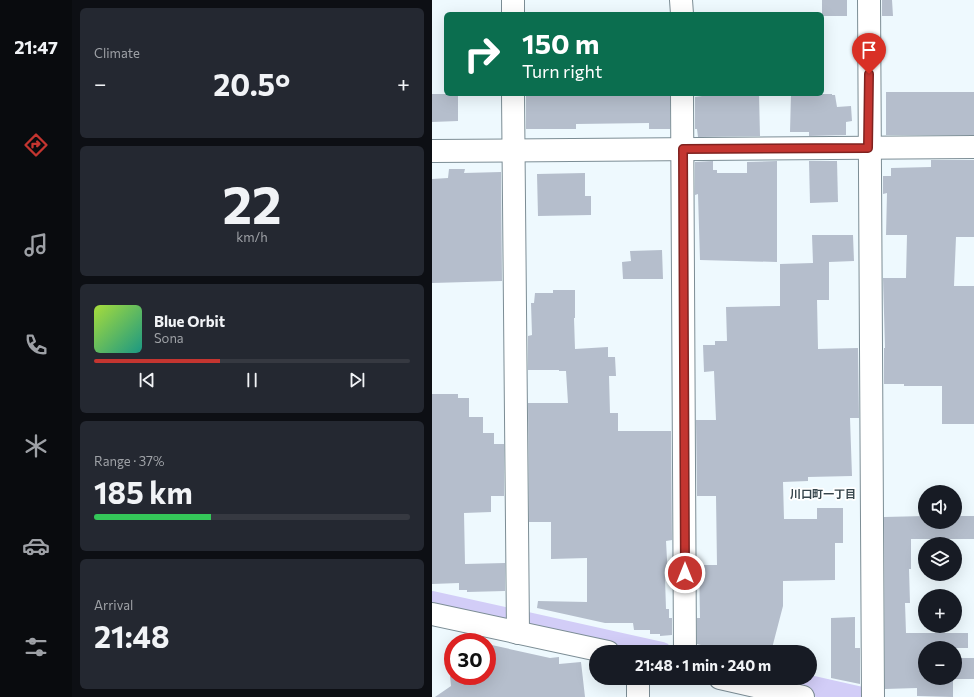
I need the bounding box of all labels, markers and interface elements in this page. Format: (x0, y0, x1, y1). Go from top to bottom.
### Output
text: 150 m (522, 26, 599, 60)
icon: right (456, 28, 508, 80)
pin (852, 33, 886, 74)
text: 21:47 (14, 36, 58, 58)
icon: arrive (858, 39, 880, 61)
text: Climate (94, 45, 140, 61)
text: Turn right (522, 60, 602, 82)
text: 20.5° (213, 65, 290, 102)
text: − (94, 70, 107, 97)
text: + (397, 70, 410, 97)
icon: directions (22, 131, 50, 159)
text: 22 (222, 171, 282, 235)
text: km/h (236, 229, 268, 245)
icon: music (22, 231, 50, 259)
text: Blue Orbit (154, 312, 225, 330)
text: Sona (154, 330, 184, 346)
icon: phone (22, 331, 50, 359)
icon: previous (136, 369, 158, 391)
icon: pause (241, 369, 263, 391)
icon: next (346, 369, 368, 391)
icon: climate (22, 432, 50, 460)
text: Range · 37% (94, 453, 164, 469)
text: 185 km (94, 473, 193, 510)
map controls (918, 485, 962, 685)
button: sound (918, 485, 962, 529)
district label: 川口町一丁目 (790, 487, 856, 500)
icon: car (22, 532, 50, 560)
button: layers (918, 537, 962, 581)
position arrow (664, 552, 706, 594)
button: + (918, 589, 962, 633)
text: Arrival (94, 597, 133, 613)
text: 21:48 (94, 617, 170, 654)
icon: filters (22, 633, 50, 661)
speed limit sign: 30 (444, 633, 496, 685)
button: − (918, 641, 962, 685)
text: 21:48 · 1 min · 240 m (635, 656, 771, 674)

